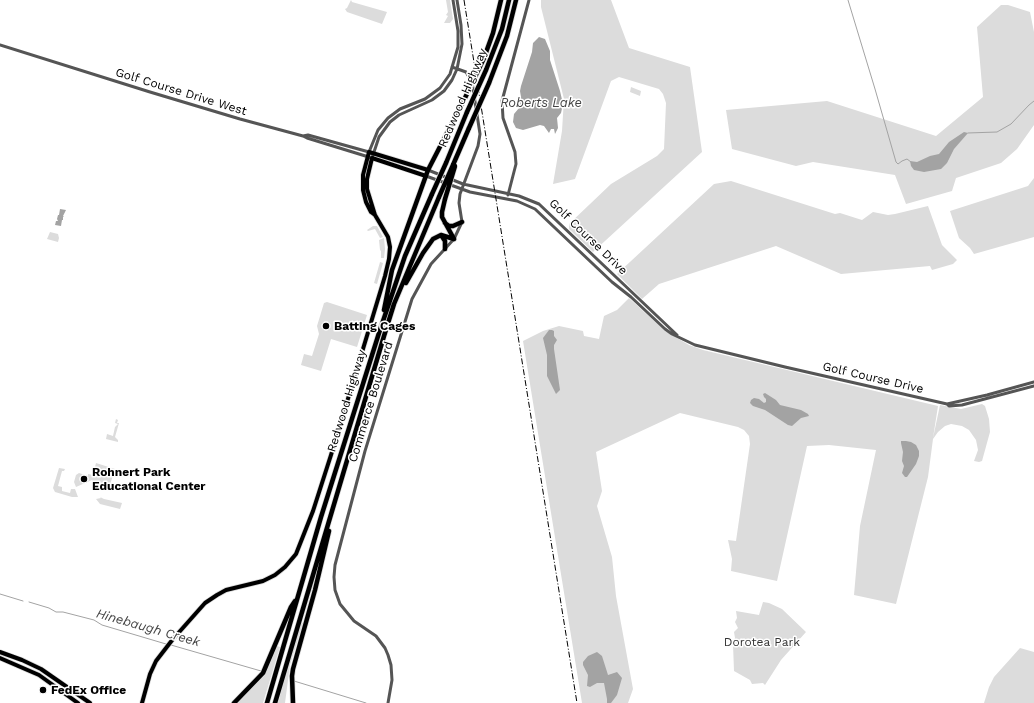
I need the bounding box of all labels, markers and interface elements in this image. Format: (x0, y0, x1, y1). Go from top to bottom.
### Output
street label: Redwood Highway (436, 46, 490, 150)
street label: Golf Course Drive West (114, 65, 248, 119)
water label: Roberts Lake (500, 95, 582, 111)
street label: Golf Course Drive (546, 196, 630, 278)
place label: Batting Cages (334, 319, 415, 333)
marker: Batting Cages (321, 321, 331, 331)
street label: Commerce Boulevard (346, 340, 396, 464)
street label: Redwood Highway (325, 348, 369, 454)
street label: Golf Course Drive (821, 359, 925, 397)
place label: Rohnert Park Educational Center (92, 465, 205, 493)
marker: Rohnert Park Educational Center (79, 474, 89, 484)
water label: Hinebaugh Creek (94, 606, 202, 650)
park label: Dorotea Park (724, 635, 800, 649)
place label: FedEx Office (51, 683, 126, 697)
marker: FedEx Office (38, 685, 48, 695)

